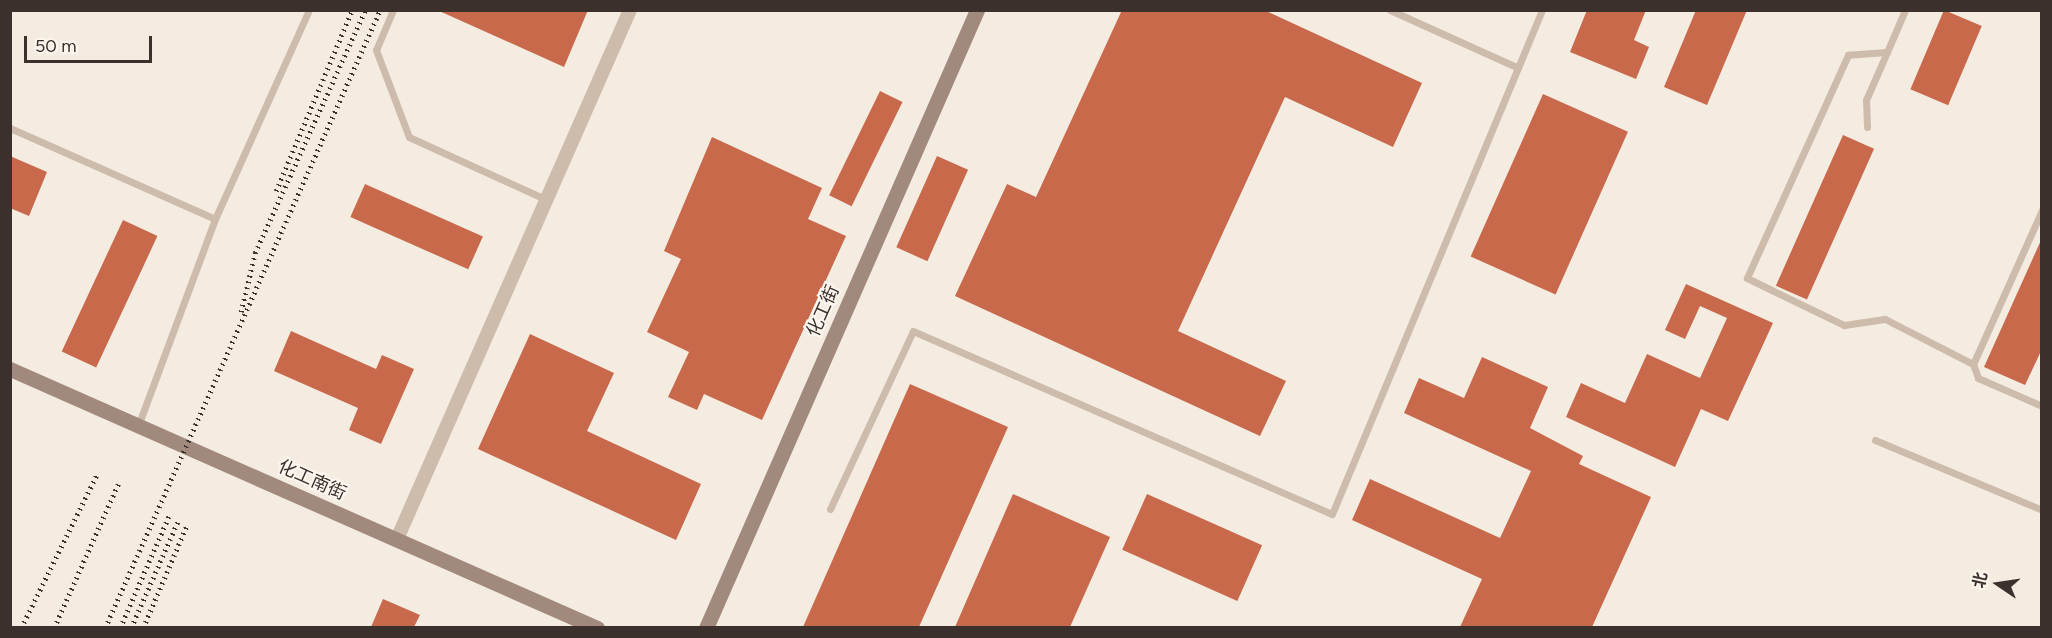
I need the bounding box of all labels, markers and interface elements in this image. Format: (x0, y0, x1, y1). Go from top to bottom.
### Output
scale bar (27, 24, 154, 62)
text: 50 m (35, 35, 77, 57)
street label: 化工街 (802, 282, 844, 340)
street label: 化工南街 (275, 455, 349, 505)
north arrow (1968, 554, 2028, 614)
text: 北 (1969, 570, 1991, 590)

